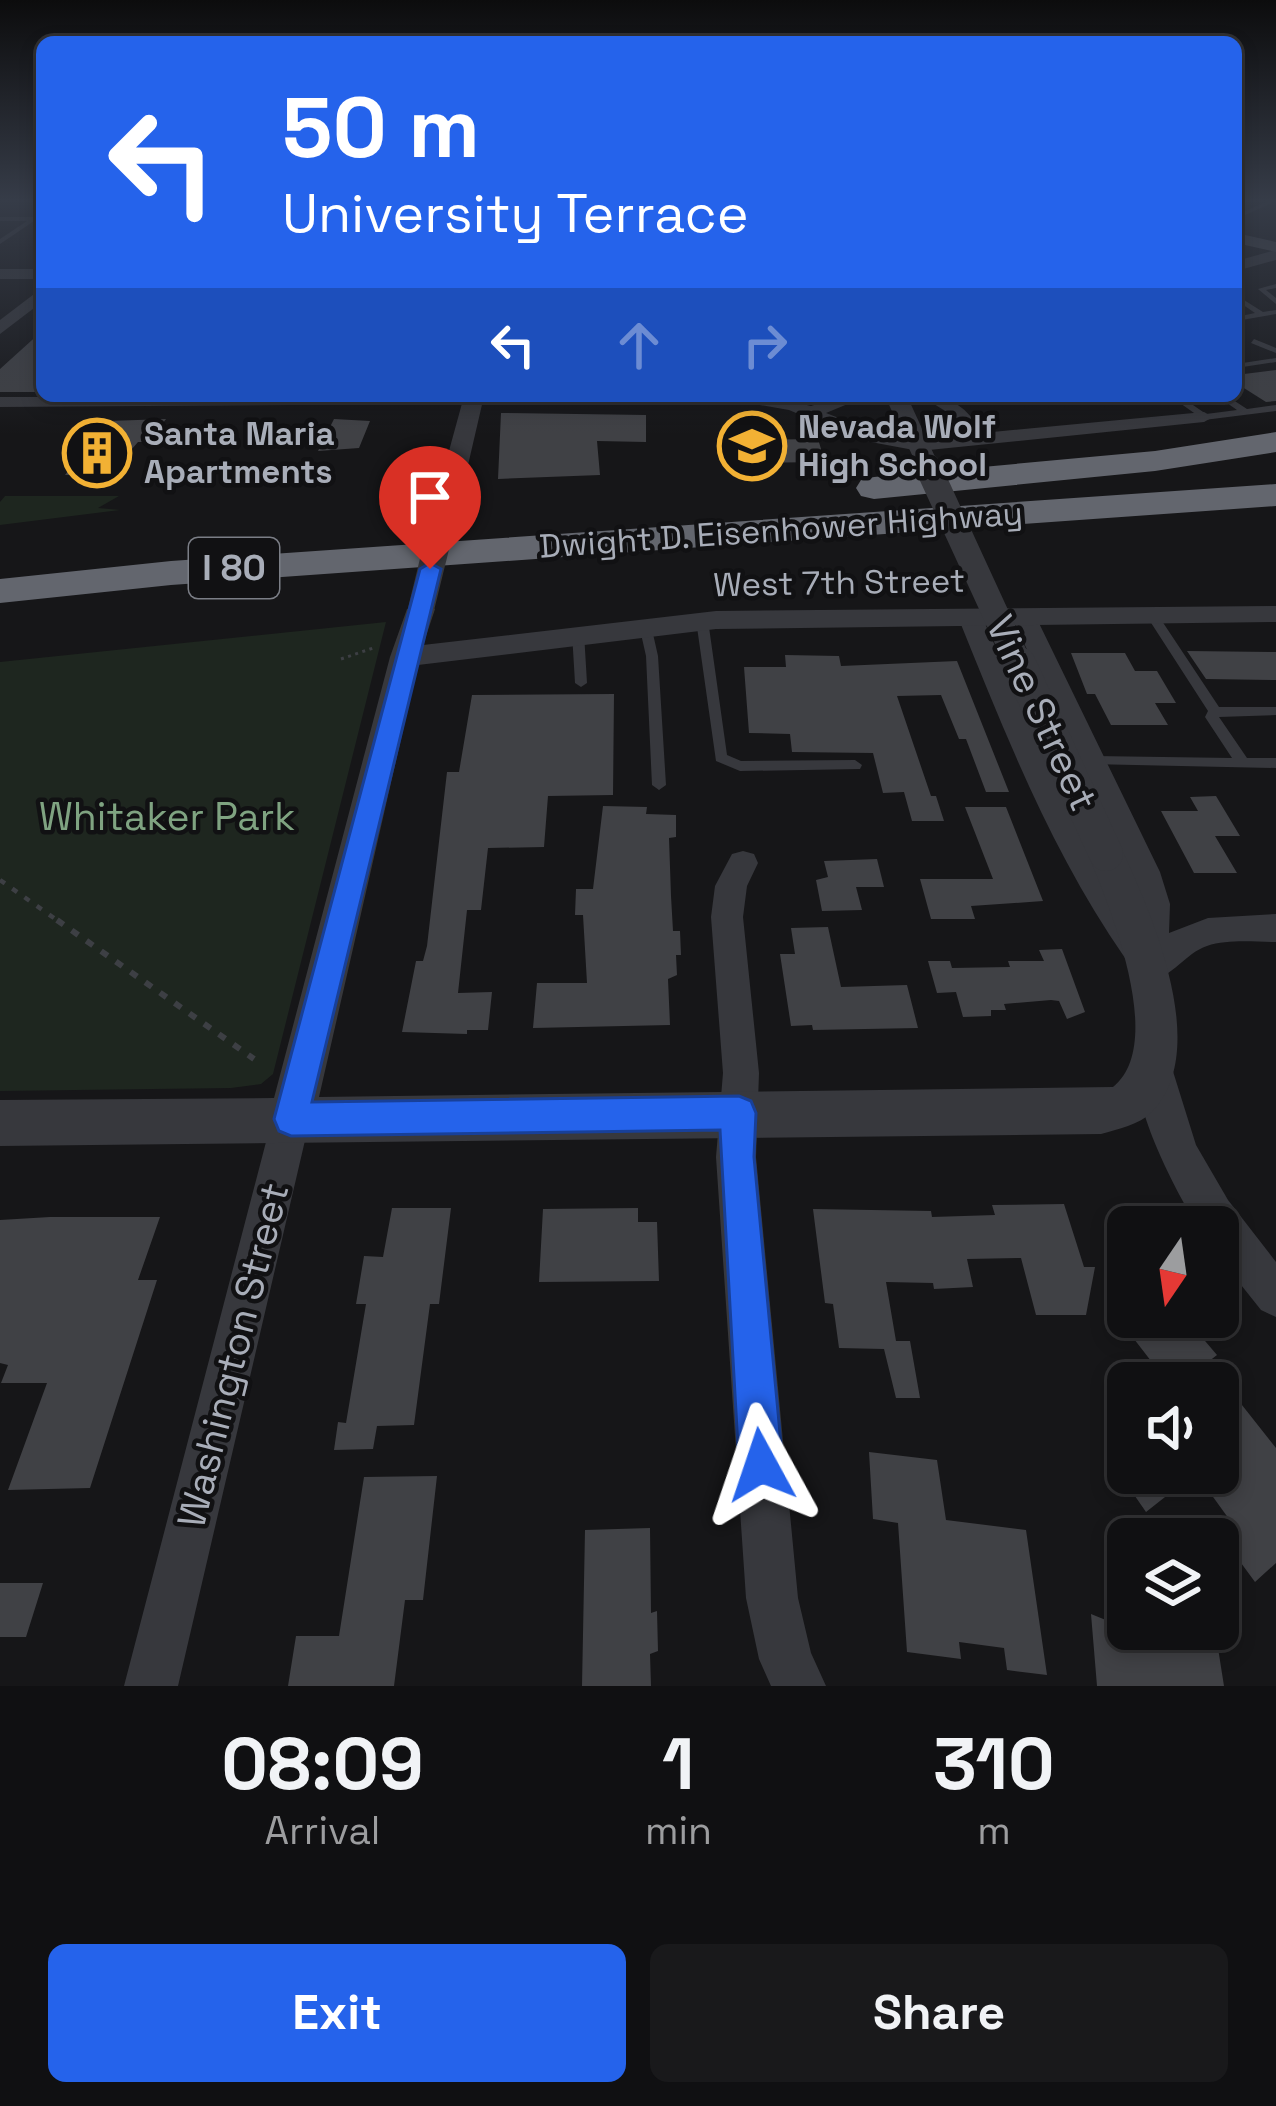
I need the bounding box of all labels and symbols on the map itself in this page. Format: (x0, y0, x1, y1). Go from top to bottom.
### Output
place label: Nevada Wolf High School (798, 406, 996, 486)
school or university icon: Nevada Wolf High School (717, 411, 787, 481)
place label: Santa Maria Apartments (144, 413, 335, 493)
building icon: Santa Maria Apartments (62, 418, 132, 488)
pin (379, 446, 481, 569)
street label: Dwight D. Eisenhower Highway (538, 492, 1024, 568)
road number: I 80 (189, 538, 279, 598)
street label: West 7th Street (713, 560, 965, 606)
street label: Vine Street (975, 608, 1109, 818)
park label: Whitaker Park (39, 792, 295, 841)
street label: Washington Street (166, 1178, 300, 1532)
north arrow (1107, 1206, 1239, 1338)
position arrow (698, 1402, 824, 1528)

